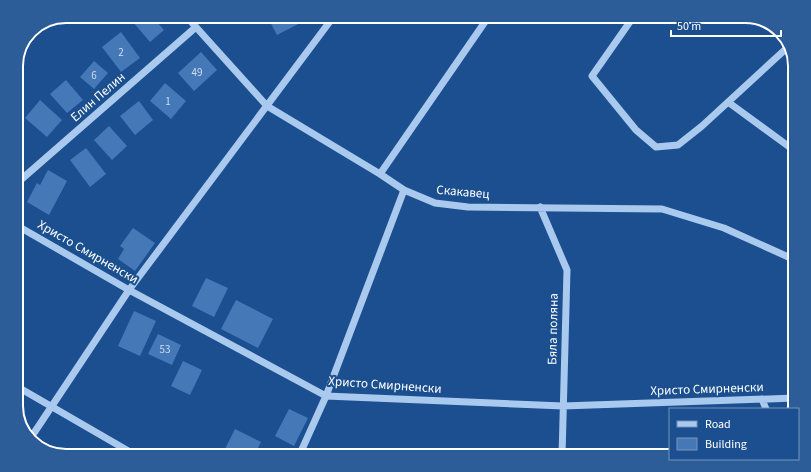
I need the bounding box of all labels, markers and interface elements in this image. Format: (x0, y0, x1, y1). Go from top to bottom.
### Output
scale bar (671, 12, 781, 38)
text: 50 m (677, 18, 701, 35)
house number: 2 (118, 45, 124, 60)
house number: 49 (192, 65, 202, 80)
street label: Елин Пелин (67, 68, 129, 126)
house number: 6 (91, 68, 97, 83)
house number: 1 (165, 94, 171, 109)
street label: Скакавец (436, 181, 490, 203)
street label: Христо Смирненски (34, 216, 142, 288)
street label: Бяла поляна (543, 293, 563, 365)
house number: 53 (160, 342, 170, 357)
street label: Христо Смирненски (328, 372, 442, 398)
street label: Христо Смирненски (650, 378, 764, 400)
legend (669, 408, 799, 460)
text: Road (705, 416, 731, 433)
text: Building (705, 436, 747, 453)

